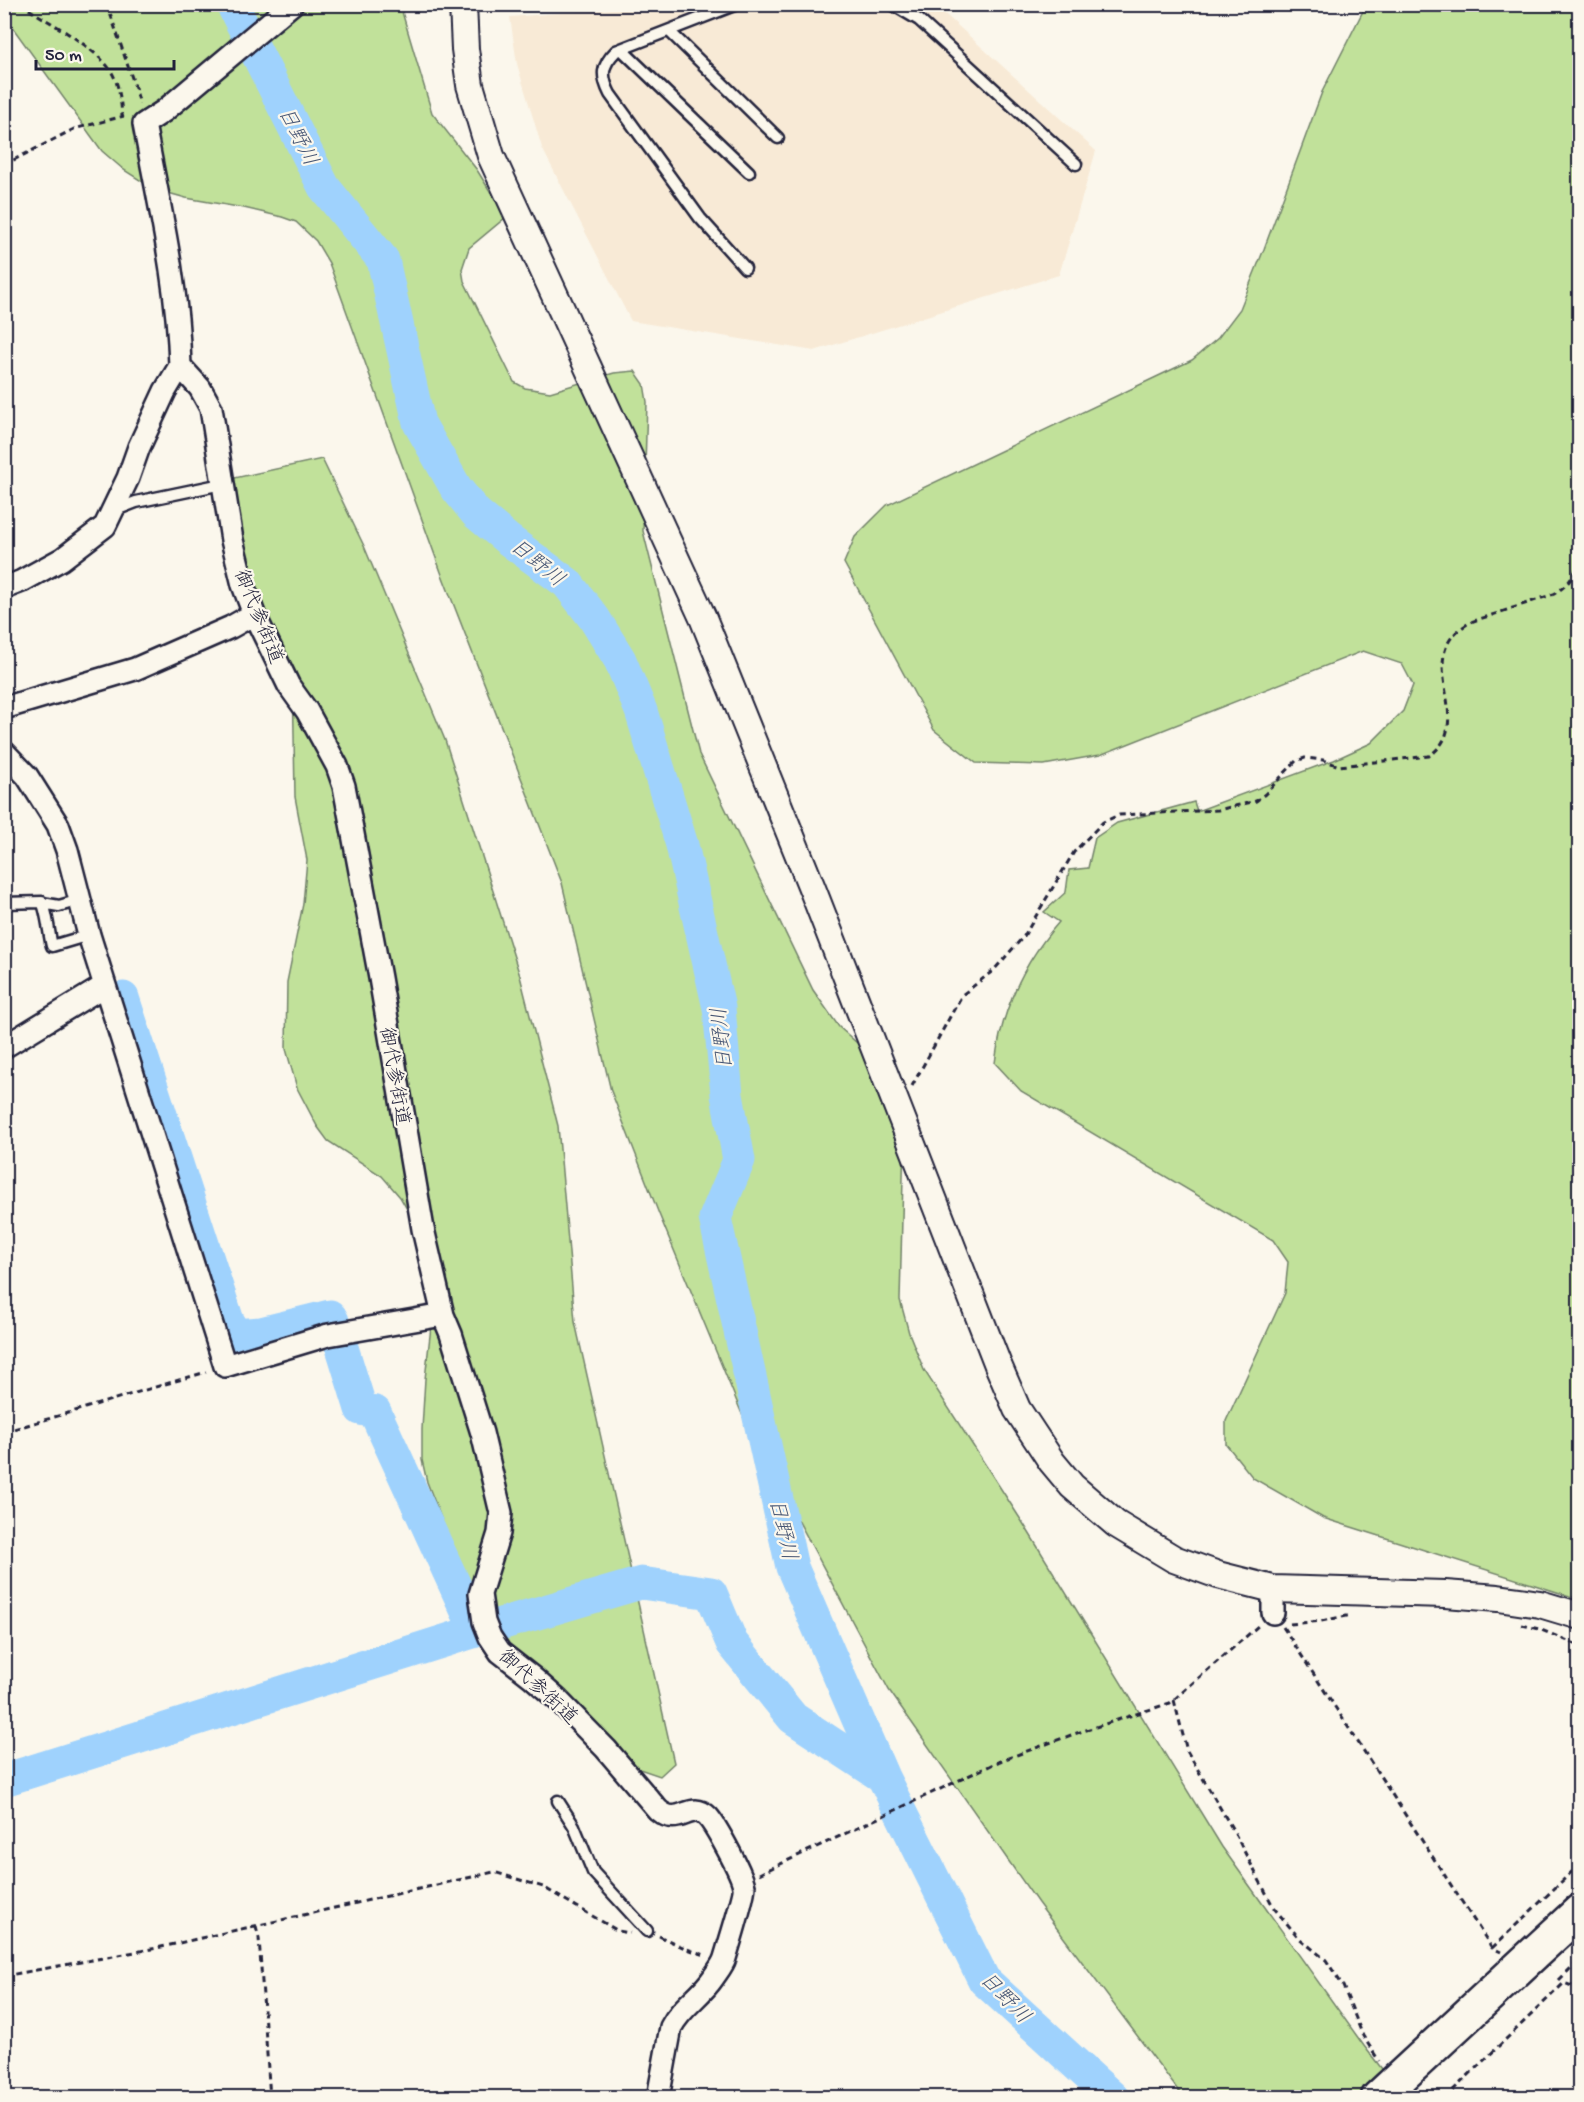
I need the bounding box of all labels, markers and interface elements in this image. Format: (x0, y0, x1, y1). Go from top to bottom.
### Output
scale bar (36, 33, 174, 71)
text: 50 m (45, 46, 82, 67)
water label: 日野川 (270, 103, 322, 171)
water label: 日野川 (503, 534, 569, 594)
street label: 御代参街道 (227, 566, 288, 668)
water label: 日野川 (708, 1006, 740, 1071)
street label: 御代参街道 (373, 1025, 415, 1128)
water label: 日野川 (761, 1496, 801, 1563)
street label: 御代参街道 (492, 1645, 582, 1731)
water label: 日野川 (973, 1967, 1035, 2031)

